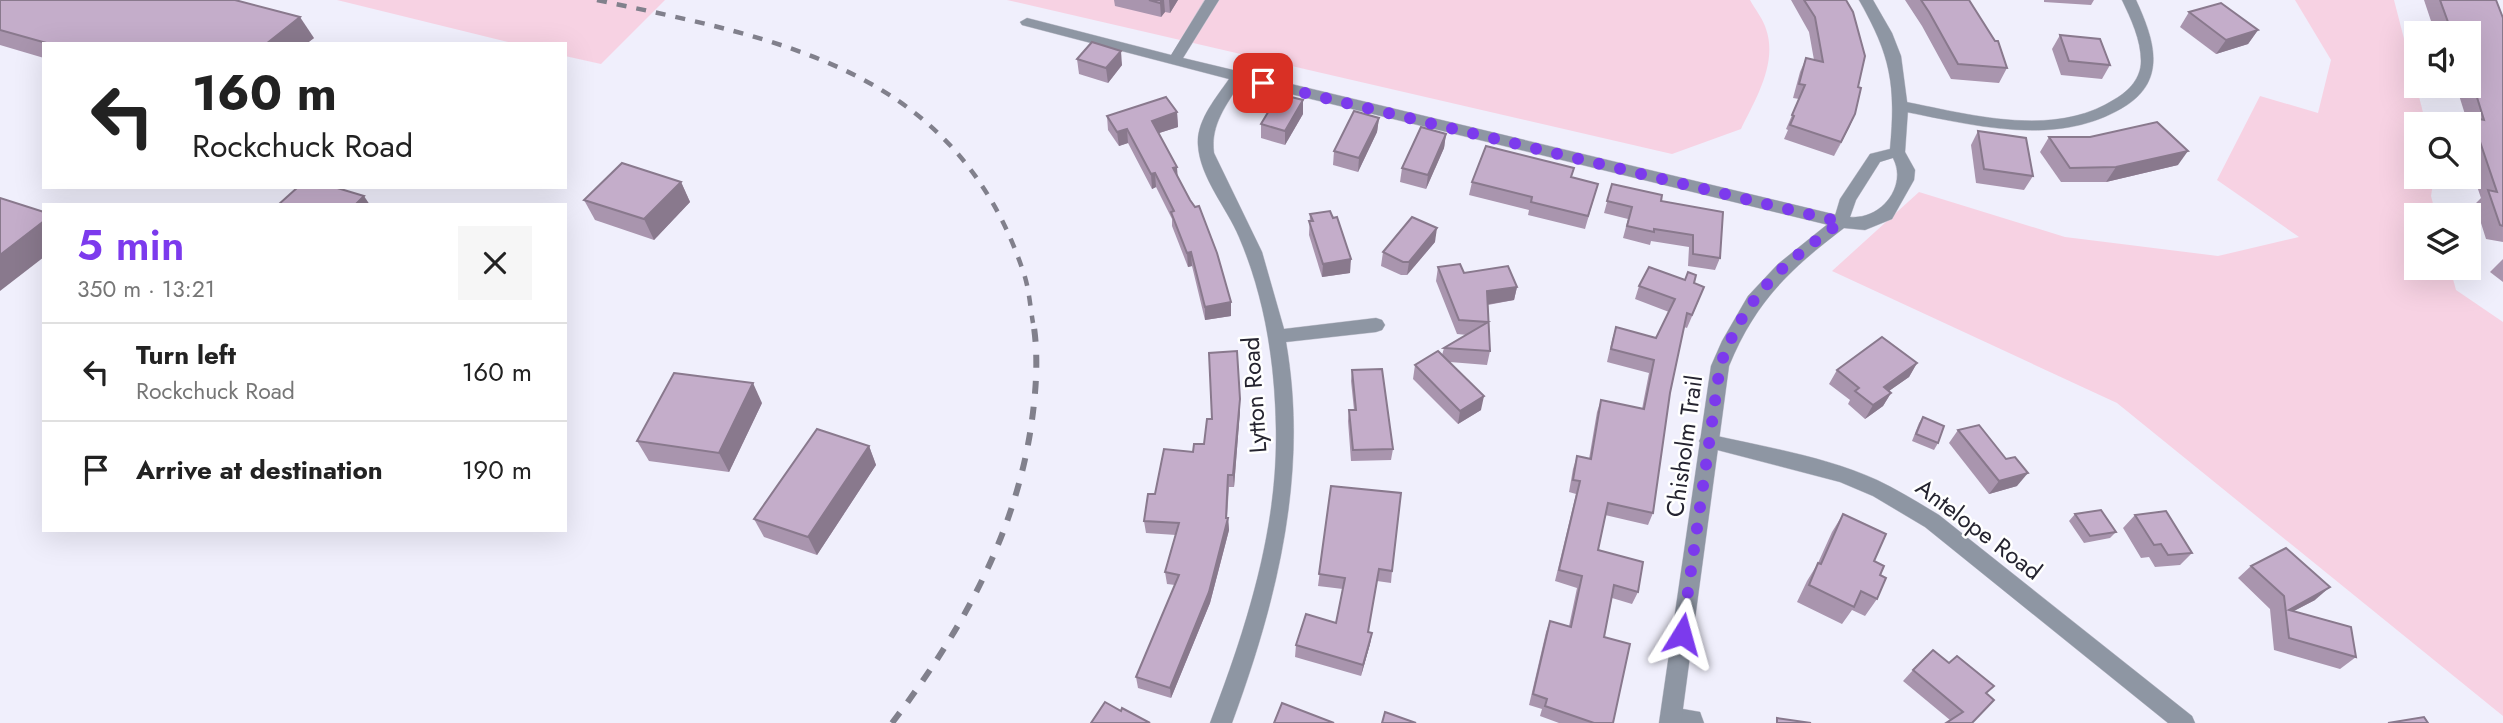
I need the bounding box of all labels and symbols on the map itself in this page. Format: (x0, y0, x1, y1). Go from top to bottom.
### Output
pin (1233, 53, 1293, 113)
street label: Lytton Road (1232, 336, 1276, 454)
street label: Chisholm Trail (1657, 373, 1711, 519)
street label: Antelope Road (1908, 470, 2050, 588)
position arrow (1645, 597, 1719, 671)

